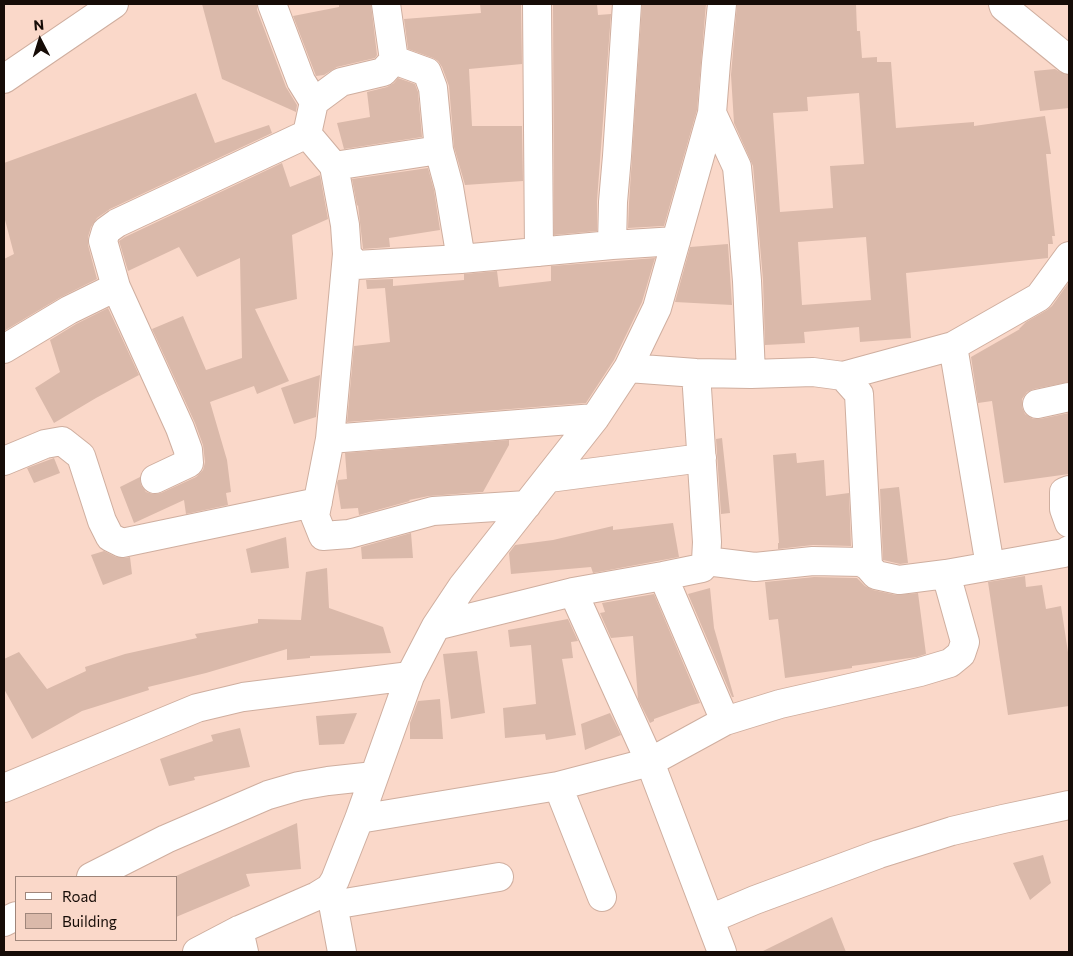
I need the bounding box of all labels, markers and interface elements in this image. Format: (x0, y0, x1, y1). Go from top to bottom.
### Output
north arrow (15, 15, 65, 65)
text: N (33, 16, 45, 33)
legend (15, 876, 178, 941)
text: Road (62, 887, 97, 905)
text: Building (62, 912, 117, 930)

